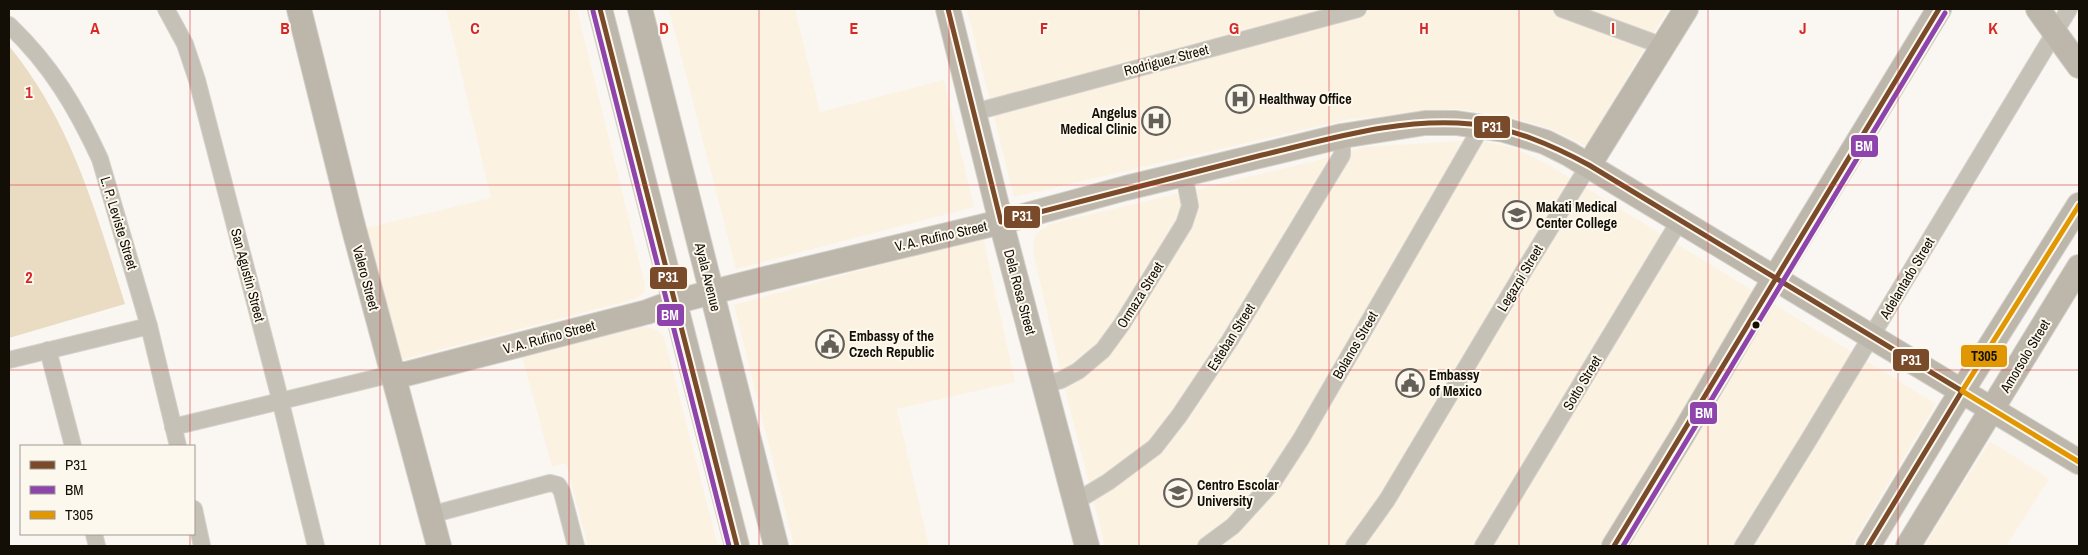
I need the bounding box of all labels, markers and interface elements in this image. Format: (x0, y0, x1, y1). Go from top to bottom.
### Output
text: A (90, 17, 100, 39)
text: B (280, 17, 290, 39)
text: C (470, 17, 480, 39)
text: D (659, 17, 669, 39)
text: E (850, 17, 859, 39)
text: F (1040, 17, 1048, 39)
text: G (1229, 17, 1239, 39)
text: H (1419, 17, 1429, 39)
text: I (1611, 17, 1615, 39)
text: J (1799, 17, 1807, 39)
text: K (1988, 17, 1998, 39)
street label: Rodriguez Street (1122, 40, 1210, 80)
text: 1 (25, 81, 33, 103)
hospital icon: Healthway Office (1225, 84, 1255, 114)
place label: Healthway Office (1259, 90, 1352, 108)
place label: Angelus Medical Clinic (1060, 104, 1137, 138)
hospital icon: Angelus Medical Clinic (1141, 106, 1171, 136)
line badge: P31 (1473, 115, 1511, 139)
text: P31 (1482, 118, 1503, 136)
line badge: BM (1850, 134, 1879, 158)
text: BM (1855, 137, 1873, 155)
street label: L. P. Leviste Street (96, 174, 142, 272)
place label: Makati Medical Center College (1536, 198, 1617, 232)
school or university icon: Makati Medical Center College (1502, 200, 1532, 230)
line badge: P31 (1003, 205, 1041, 229)
text: P31 (1012, 207, 1033, 225)
street label: V. A. Rufino Street (893, 217, 989, 255)
street label: San Agustin Street (227, 226, 269, 324)
street label: Adelantado Street (1875, 234, 1938, 323)
street label: Ayala Avenue (691, 240, 725, 313)
street label: Legazpi Street (1493, 241, 1547, 315)
street label: Valero Street (349, 244, 383, 312)
street label: Dela Rosa Street (1000, 247, 1040, 337)
street label: Ormaza Street (1113, 259, 1167, 331)
text: 2 (25, 266, 33, 288)
line badge: P31 (649, 266, 688, 290)
text: P31 (658, 268, 679, 286)
street label: Esteban Street (1203, 300, 1259, 374)
line badge: BM (656, 303, 685, 327)
text: BM (661, 306, 679, 324)
street label: Bolanos Street (1328, 308, 1382, 382)
street label: V. A. Rufino Street (501, 316, 597, 358)
street label: Amorsolo Street (1996, 316, 2054, 397)
unlabelled marker (1751, 320, 1761, 330)
place label: Embassy of the Czech Republic (849, 327, 934, 361)
public building icon: Embassy of the Czech Republic (815, 329, 845, 359)
line badge: T305 (1960, 344, 2008, 368)
text: T305 (1971, 347, 1998, 365)
line badge: P31 (1892, 348, 1930, 372)
text: P31 (1901, 351, 1922, 369)
street label: Sotto Street (1559, 352, 1605, 414)
place label: Embassy of Mexico (1429, 366, 1482, 400)
public building icon: Embassy of Mexico (1395, 368, 1425, 398)
line badge: BM (1689, 401, 1718, 425)
text: BM (1695, 404, 1713, 422)
legend (20, 445, 195, 535)
text: P31 (65, 454, 87, 475)
place label: Centro Escolar University (1197, 476, 1279, 510)
school or university icon: Centro Escolar University (1163, 478, 1193, 508)
text: BM (65, 479, 83, 500)
text: T305 (65, 504, 93, 525)

